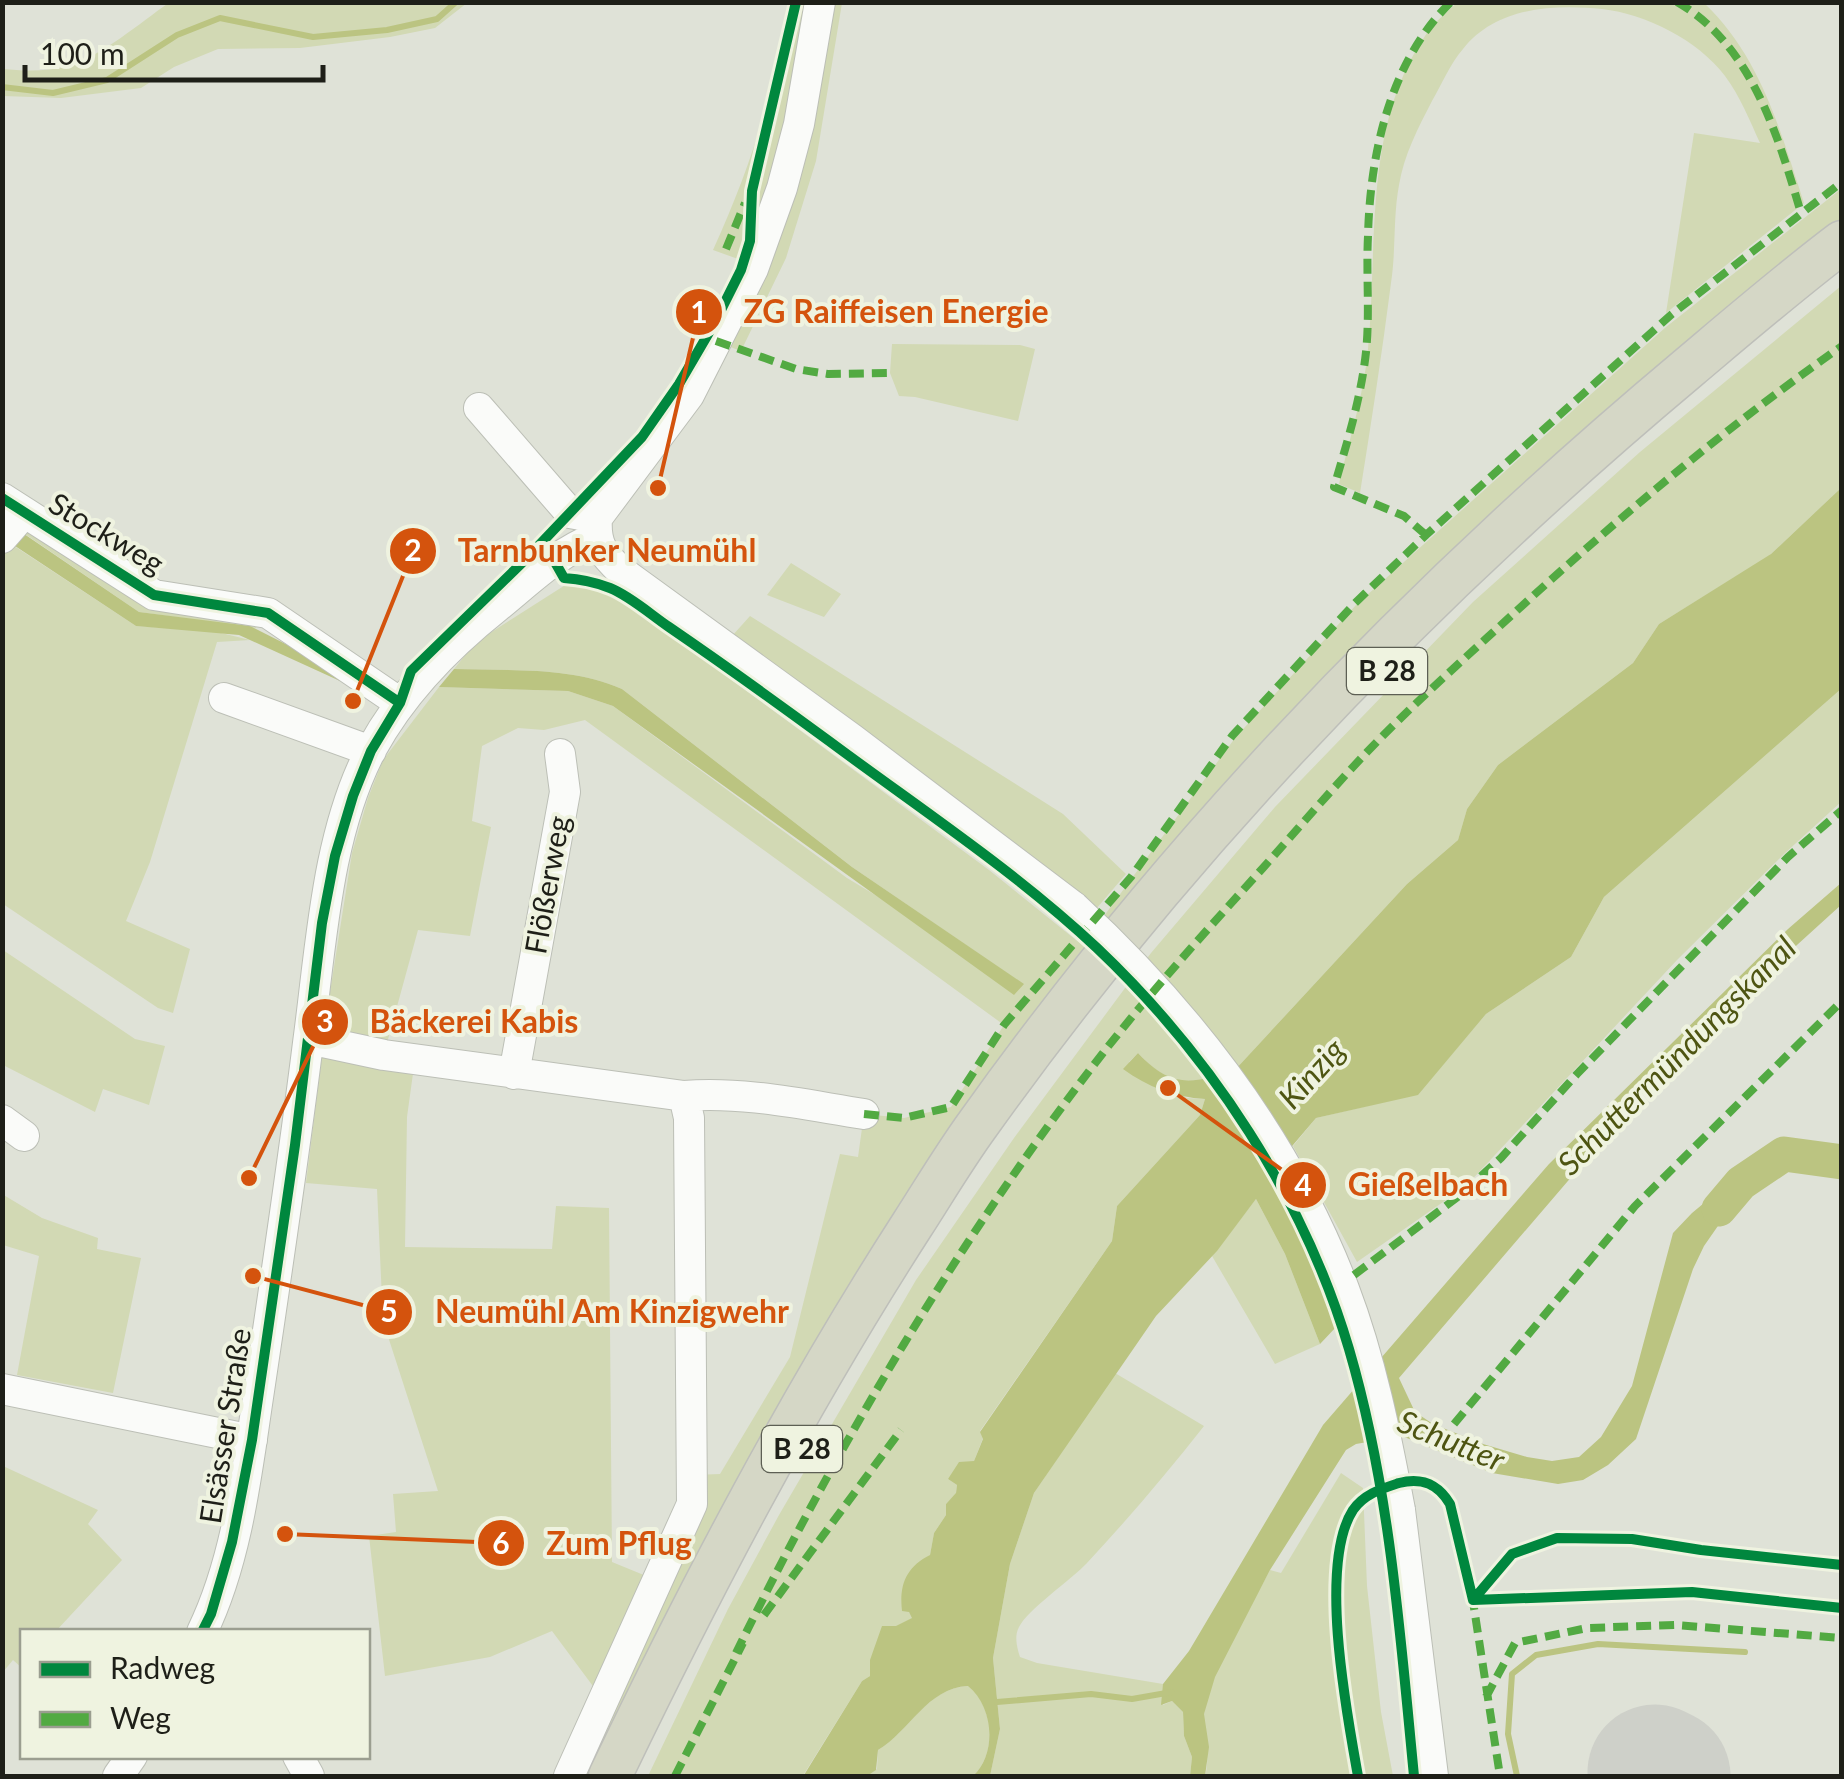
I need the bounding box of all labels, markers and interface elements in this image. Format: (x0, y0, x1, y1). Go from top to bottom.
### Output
scale bar (25, 20, 322, 82)
text: 100 m (40, 35, 125, 71)
callout: ZG Raiffeisen Energie (674, 281, 1069, 343)
text: ZG Raiffeisen Energie (743, 291, 1049, 330)
text: 1 (690, 293, 708, 329)
street label: Stockweg (43, 484, 171, 581)
callout: Tarnbunker Neumühl (388, 520, 777, 582)
text: Tarnbunker Neumühl (458, 530, 756, 569)
text: 2 (404, 531, 422, 567)
road number: B 28 (1347, 648, 1427, 694)
street label: Flößerweg (516, 813, 576, 957)
water label: Schuttermündungskanal (1549, 928, 1803, 1182)
callout: Bäckerei Kabis (300, 991, 599, 1053)
text: Bäckerei Kabis (370, 1001, 578, 1040)
text: 3 (316, 1002, 334, 1038)
water label: Kinzig (1269, 1030, 1353, 1116)
callout: Gießelbach (1278, 1154, 1528, 1216)
text: Gießelbach (1348, 1164, 1508, 1203)
text: 4 (1294, 1166, 1312, 1202)
callout: Neumühl Am Kinzigwehr (364, 1281, 809, 1343)
text: Neumühl Am Kinzigwehr (435, 1291, 789, 1330)
text: 5 (380, 1292, 398, 1328)
street label: Elsässer Straße (191, 1326, 257, 1526)
water label: Schutter (1393, 1401, 1511, 1479)
road number: B 28 (762, 1426, 842, 1472)
callout: Zum Pflug (476, 1512, 712, 1574)
text: Zum Pflug (546, 1523, 692, 1562)
text: 6 (492, 1524, 510, 1560)
legend (20, 1629, 370, 1759)
text: Radweg (110, 1649, 215, 1685)
text: Weg (110, 1699, 171, 1735)

